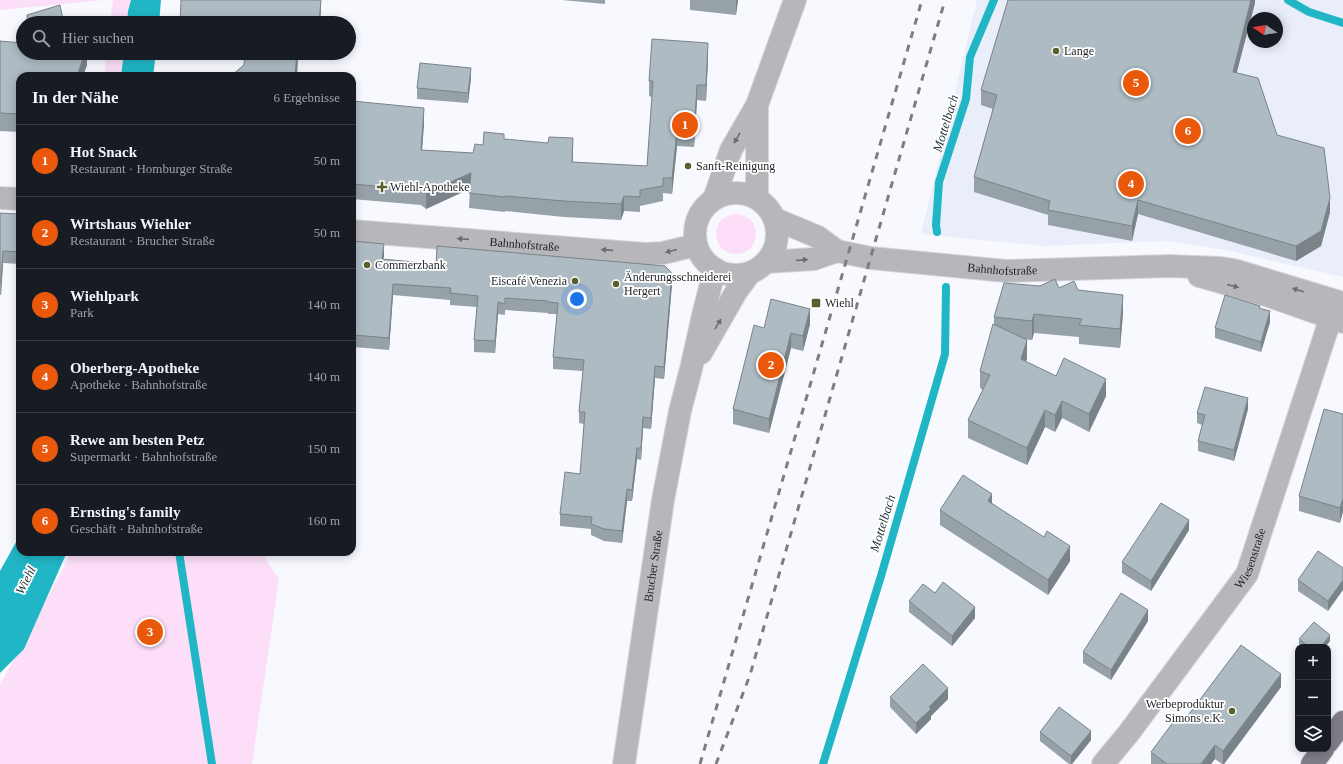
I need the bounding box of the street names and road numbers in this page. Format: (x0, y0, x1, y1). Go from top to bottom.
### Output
street label: Bahnhofstraße (489, 235, 560, 254)
street label: Bahnhofstraße (967, 260, 1037, 278)
street label: Wiesenstraße (1232, 527, 1268, 591)
street label: Brucher Straße (641, 529, 665, 603)

